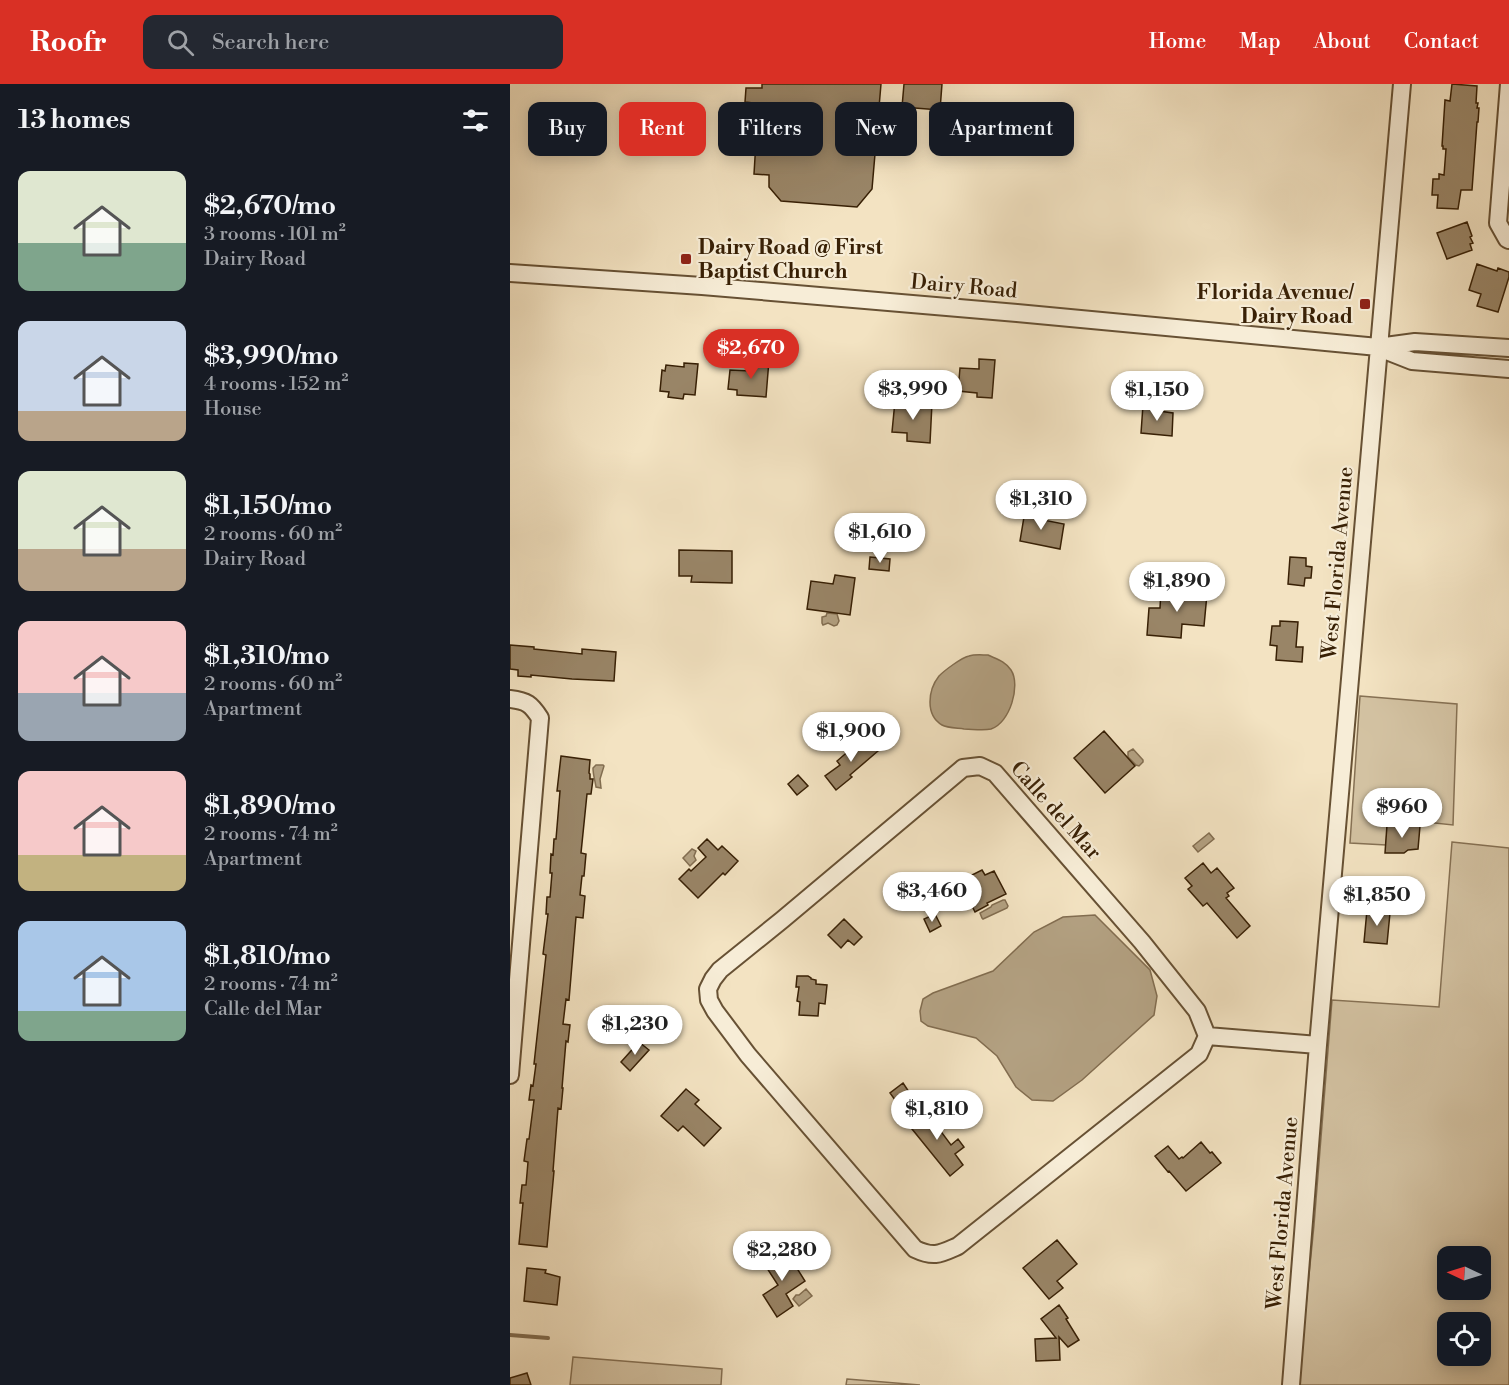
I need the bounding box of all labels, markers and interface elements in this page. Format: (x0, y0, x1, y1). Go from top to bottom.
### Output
search box (143, 15, 563, 69)
text: Roofr (30, 25, 107, 60)
icon: search (164, 26, 197, 59)
text: Search here (212, 29, 329, 56)
text: Home (1149, 29, 1206, 55)
text: Map (1239, 29, 1281, 55)
text: About (1314, 29, 1371, 55)
text: Contact (1404, 29, 1479, 55)
chip: Buy (528, 102, 607, 156)
chip: Rent (619, 102, 706, 156)
chip: Filters (718, 102, 823, 156)
chip: New (835, 102, 917, 156)
chip: Apartment (929, 102, 1074, 156)
text: 13 homes (18, 104, 130, 136)
icon: filters (459, 104, 492, 137)
text: $2,670/mo (204, 190, 336, 222)
icon: home (66, 195, 138, 267)
text: 3 rooms · 101 m² (204, 222, 346, 247)
place label: Dairy Road @ First Baptist Church (698, 235, 883, 285)
text: Dairy Road (204, 247, 306, 272)
marker: Dairy Road @ First Baptist Church (679, 252, 693, 266)
street label: Dairy Road (910, 269, 1018, 305)
place label: Florida Avenue/ Dairy Road (1197, 280, 1355, 330)
marker: Florida Avenue/ Dairy Road (1358, 297, 1372, 311)
pin: $2,670 (702, 329, 800, 380)
text: $2,670 (717, 336, 785, 361)
text: $3,990/mo (204, 340, 339, 372)
icon: home (66, 345, 138, 417)
pin: $3,990 (864, 370, 962, 421)
pin: $1,150 (1108, 371, 1206, 422)
text: 4 rooms · 152 m² (204, 372, 348, 397)
text: $3,990 (878, 377, 948, 402)
text: $1,150 (1125, 378, 1189, 403)
text: House (204, 397, 262, 422)
street label: West Florida Avenue (1317, 465, 1359, 662)
pin: $1,310 (992, 480, 1090, 531)
text: $1,310 (1010, 487, 1072, 512)
text: $1,150/mo (204, 490, 332, 522)
icon: home (66, 495, 138, 567)
pin: $1,610 (831, 513, 929, 564)
text: $1,610 (848, 520, 912, 545)
text: 2 rooms · 60 m² (204, 522, 342, 547)
text: Dairy Road (204, 547, 306, 572)
pin: $1,890 (1128, 562, 1226, 613)
text: $1,890 (1143, 569, 1211, 594)
text: $1,310/mo (204, 640, 330, 672)
icon: home (66, 645, 138, 717)
text: 2 rooms · 60 m² (204, 672, 342, 697)
text: Apartment (204, 697, 302, 722)
pin: $1,900 (802, 712, 900, 763)
text: $1,900 (816, 719, 886, 744)
street label: Calle del Mar (1004, 756, 1106, 865)
pin: $960 (1366, 788, 1438, 839)
text: $1,890/mo (204, 790, 336, 822)
icon: home (66, 795, 138, 867)
text: $960 (1376, 795, 1428, 820)
text: 2 rooms · 74 m² (204, 822, 338, 847)
text: Apartment (204, 847, 302, 872)
pin: $3,460 (883, 872, 981, 923)
pin: $1,850 (1328, 876, 1426, 927)
text: $3,460 (897, 879, 967, 904)
text: $1,850 (1343, 883, 1411, 908)
text: $1,810/mo (204, 940, 331, 972)
icon: home (66, 945, 138, 1017)
text: 2 rooms · 74 m² (204, 972, 338, 997)
text: Calle del Mar (204, 997, 322, 1022)
pin: $1,230 (586, 1005, 684, 1056)
text: $1,230 (602, 1012, 668, 1037)
pin: $1,810 (888, 1090, 986, 1141)
text: $1,810 (905, 1097, 969, 1122)
street label: West Florida Avenue (1262, 1115, 1304, 1312)
pin: $2,280 (733, 1231, 831, 1282)
text: $2,280 (747, 1238, 817, 1263)
north arrow (1437, 1246, 1491, 1300)
map controls (1437, 1246, 1491, 1366)
button: locate (1437, 1312, 1491, 1366)

